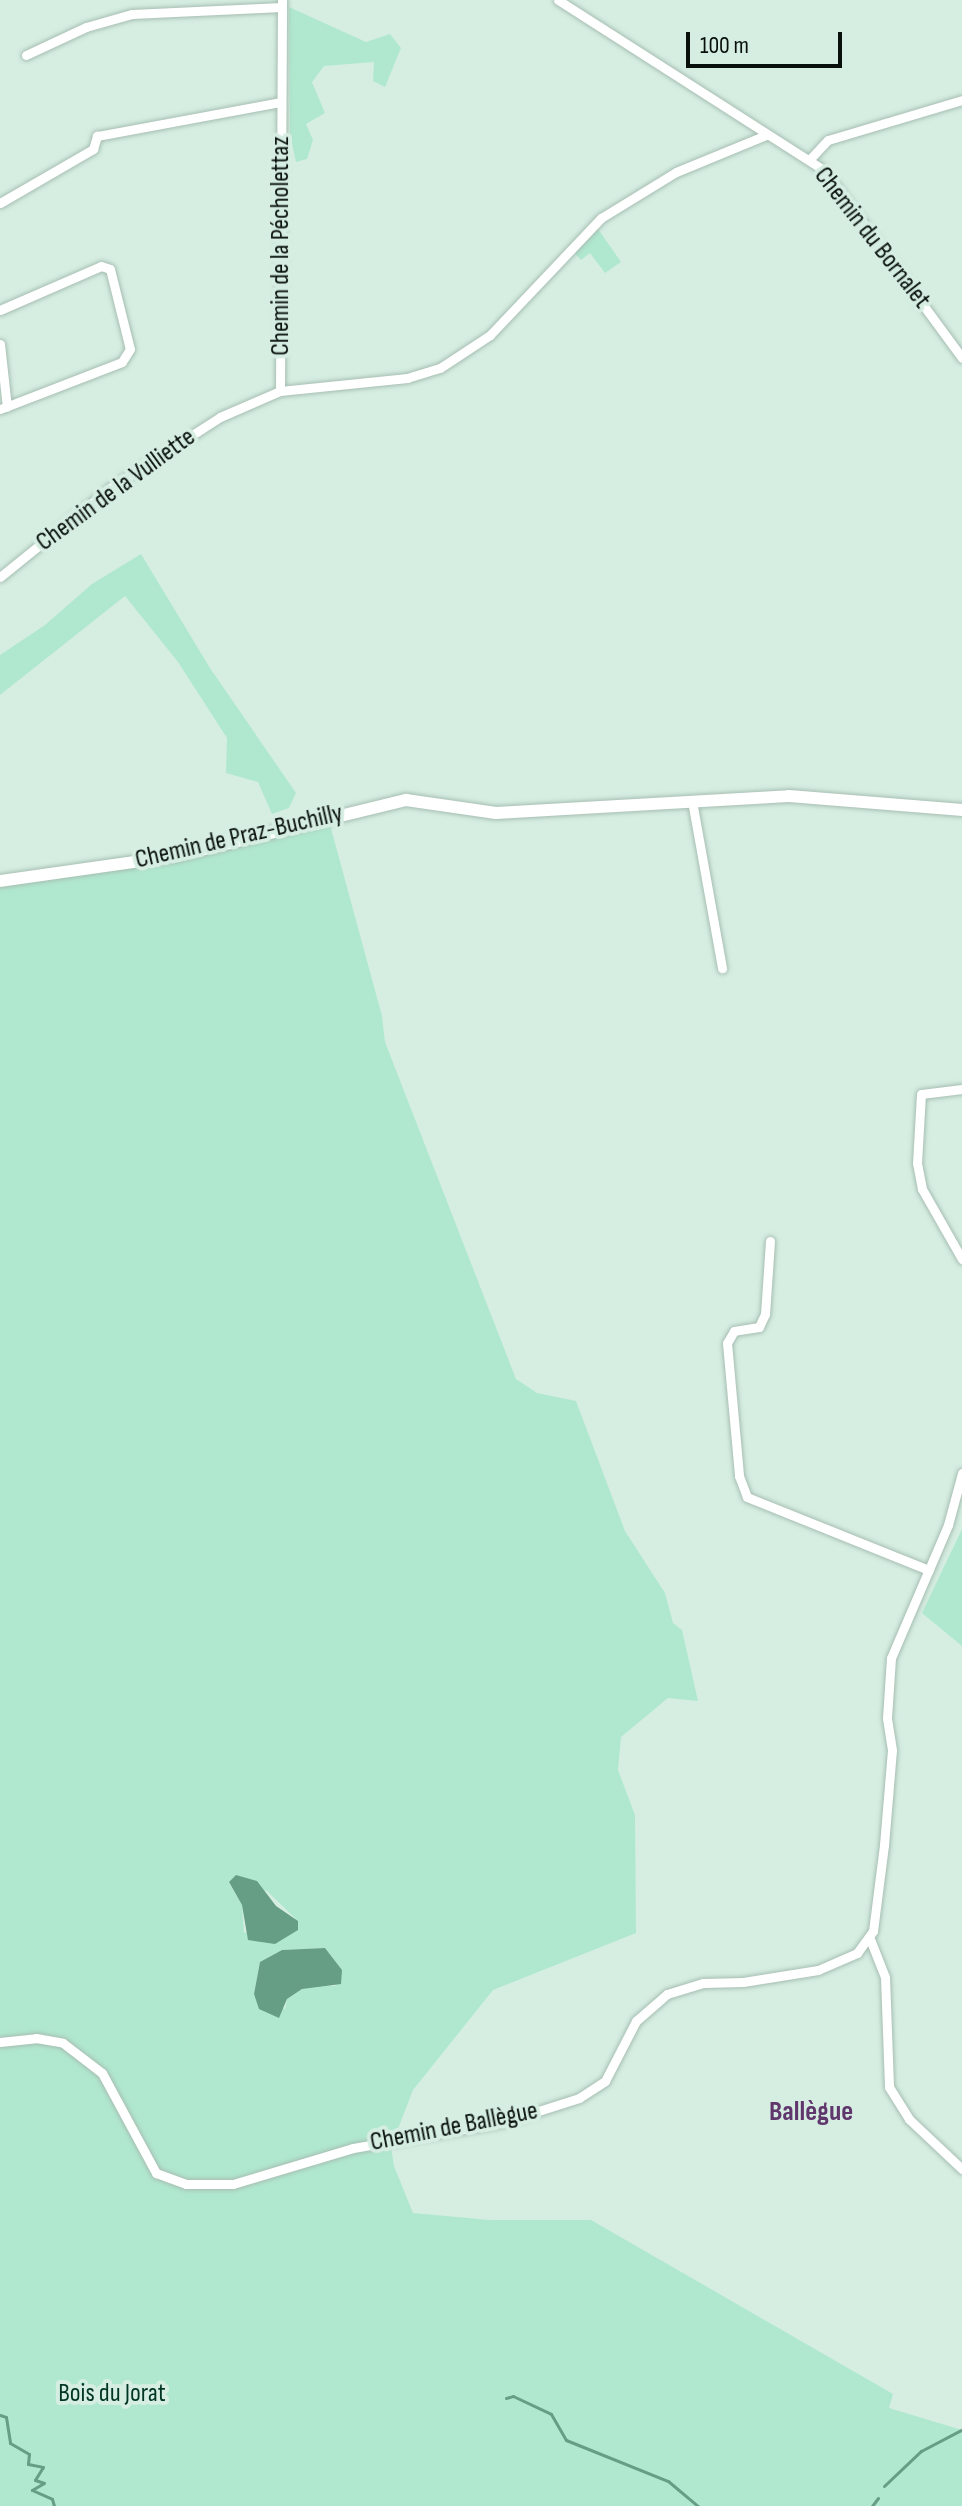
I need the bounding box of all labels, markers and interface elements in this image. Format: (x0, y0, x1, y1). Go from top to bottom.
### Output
scale bar (690, 16, 846, 66)
text: 100 m (700, 31, 749, 60)
street label: Chemin de la Pécholettaz (265, 136, 297, 356)
street label: Chemin du Bornalet (807, 161, 937, 315)
street label: Chemin de la Vulliette (30, 422, 202, 558)
street label: Chemin de Praz-Buchilly (132, 798, 346, 876)
street label: Chemin de Ballègue (368, 2095, 540, 2159)
district label: Ballègue (769, 2095, 853, 2129)
park label: Bois du Jorat (58, 2378, 166, 2410)

